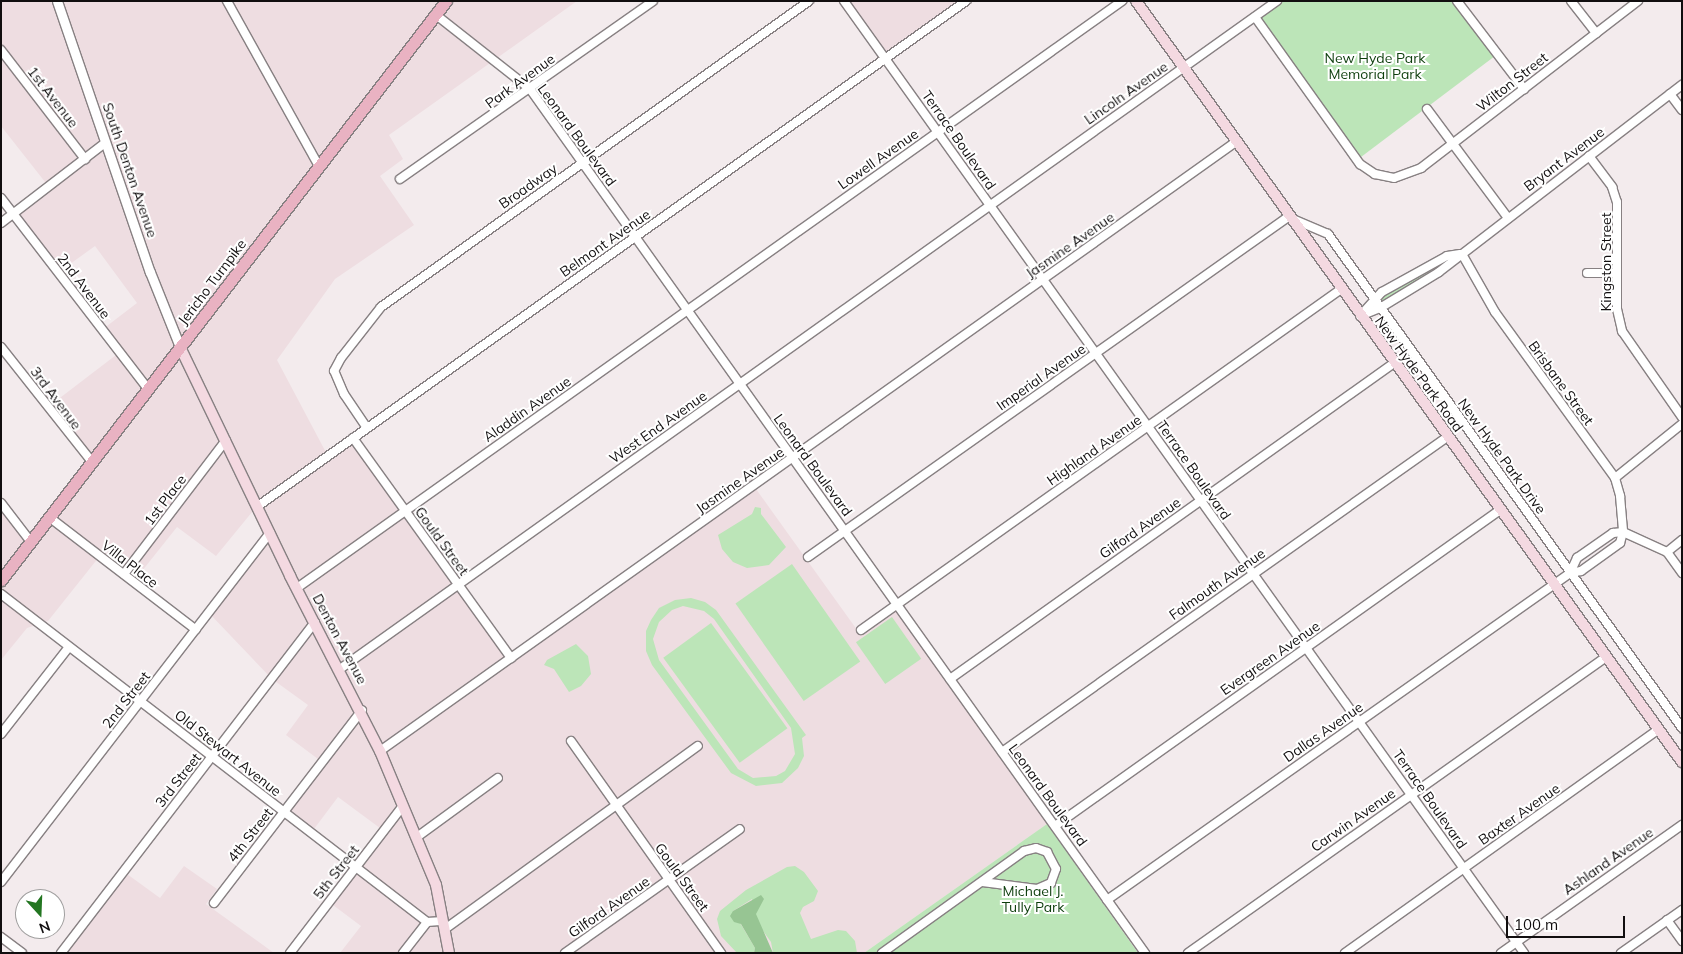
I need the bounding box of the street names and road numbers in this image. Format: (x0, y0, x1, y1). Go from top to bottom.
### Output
street label: Wilton Street (1473, 49, 1551, 115)
street label: Park Avenue (482, 50, 558, 112)
street label: Lincoln Avenue (1081, 58, 1171, 128)
street label: 1st Avenue (24, 63, 82, 131)
street label: Leonard Boulevard (534, 81, 620, 189)
street label: Terrace Boulevard (919, 87, 999, 193)
street label: South Denton Avenue (99, 100, 161, 240)
street label: Bryant Avenue (1521, 123, 1607, 195)
street label: Lowell Avenue (835, 125, 921, 193)
street label: Broadway (496, 160, 560, 212)
street label: Belmont Avenue (557, 206, 653, 280)
street label: Jasmine Avenue (1023, 208, 1117, 282)
street label: Kingston Street (1598, 212, 1614, 312)
street label: Jericho Turnpike (174, 236, 250, 328)
street label: 2nd Avenue (54, 250, 114, 322)
street label: New Hyde Park Road (1371, 313, 1467, 435)
street label: Brisbane Street (1525, 338, 1597, 428)
street label: Imperial Avenue (993, 340, 1089, 414)
street label: 3rd Avenue (27, 363, 85, 433)
street label: Aladdin Avenue (480, 373, 574, 445)
street label: West End Avenue (606, 387, 710, 467)
street label: New Hyde Park Drive (1455, 395, 1549, 517)
street label: Leonard Boulevard (770, 411, 856, 519)
street label: Highland Avenue (1044, 411, 1144, 489)
street label: Terrace Boulevard (1154, 417, 1234, 523)
street label: Jasmine Avenue (693, 443, 787, 517)
street label: 1st Place (141, 471, 189, 529)
street label: Gilford Avenue (1096, 494, 1184, 562)
street label: Gould Street (412, 504, 472, 578)
street label: Villa Place (98, 537, 162, 591)
street label: Falmouth Avenue (1166, 545, 1268, 623)
street label: Denton Avenue (309, 591, 371, 687)
street label: Evergreen Avenue (1217, 617, 1323, 699)
street label: 2nd Street (99, 668, 153, 732)
street label: Dallas Avenue (1280, 698, 1366, 766)
street label: Old Stewart Avenue (171, 706, 285, 800)
street label: Leonard Boulevard (1005, 741, 1091, 849)
street label: Terrace Boulevard (1390, 746, 1470, 852)
street label: 3rd Street (152, 750, 204, 810)
street label: Baxter Avenue (1475, 780, 1563, 848)
street label: Carwin Avenue (1307, 785, 1399, 855)
street label: 4th Street (224, 805, 276, 865)
street label: Ashland Avenue (1560, 824, 1656, 898)
street label: Gould Street (652, 840, 712, 914)
street label: 5th Street (310, 842, 362, 902)
street label: Gilford Avenue (565, 873, 653, 941)

